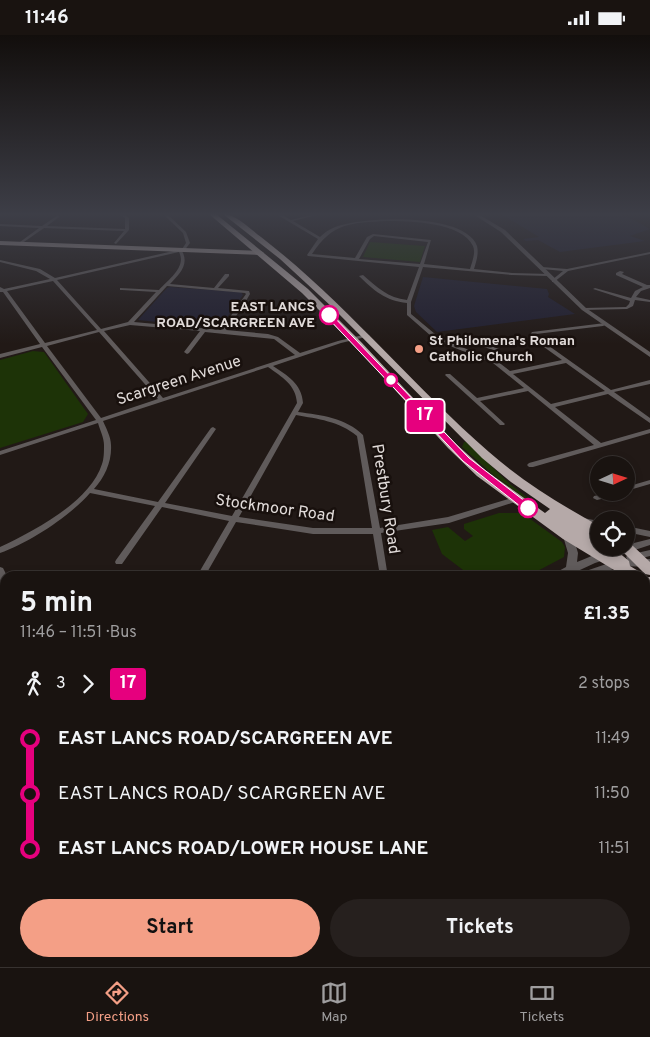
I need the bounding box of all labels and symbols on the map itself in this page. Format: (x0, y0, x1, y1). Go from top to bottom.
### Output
place label: EAST LANCS ROAD/SCARGREEN AVE (156, 299, 315, 332)
marker: EAST LANCS ROAD/SCARGREEN AVE (319, 305, 339, 325)
place label: St Philomena's Roman Catholic Church (429, 333, 575, 366)
marker: St Philomena's Roman Catholic Church (413, 343, 425, 355)
street label: Scargreen Avenue (114, 351, 244, 411)
unlabelled marker (384, 373, 398, 387)
line badge: 17 (402, 400, 448, 432)
street label: Prestbury Road (366, 443, 404, 555)
north arrow (590, 456, 635, 501)
street label: Stockmoor Road (214, 491, 336, 527)
unlabelled marker (518, 498, 538, 518)

